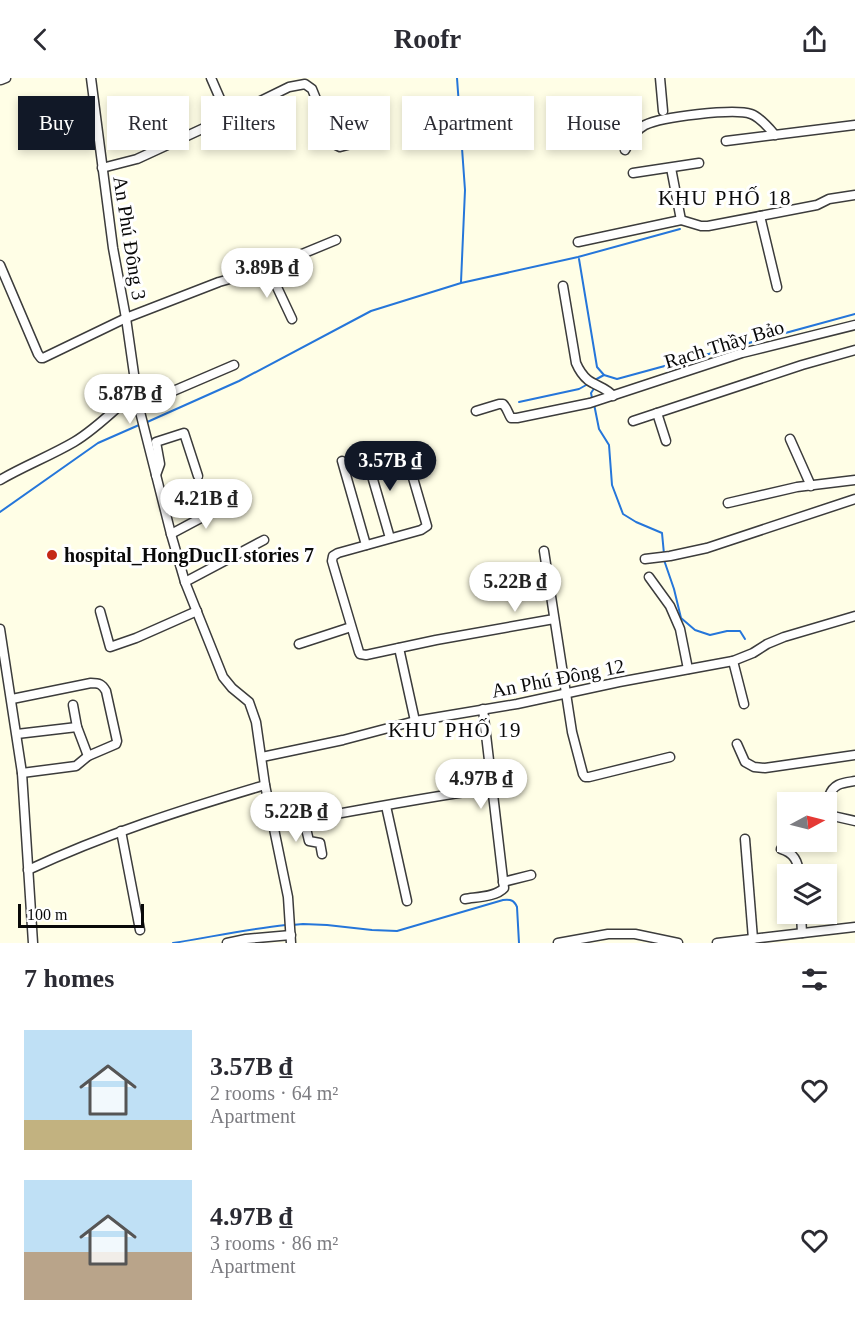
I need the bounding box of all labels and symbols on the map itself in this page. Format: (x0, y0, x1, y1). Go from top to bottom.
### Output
street label: An Phú Đông 3 (108, 175, 151, 302)
district label: KHU PHỐ 18 (658, 186, 792, 210)
pin: 3.89B ₫ (212, 248, 322, 299)
street label: Rạch Thầy Bảo (661, 315, 787, 374)
pin: 5.87B ₫ (75, 374, 185, 425)
pin: 3.57B ₫ (335, 441, 445, 492)
pin: 4.21B ₫ (151, 479, 261, 530)
place label: hospital_HongDucII stories 7 (64, 544, 314, 567)
marker: hospital_HongDucII stories 7 (45, 548, 59, 562)
pin: 5.22B ₫ (460, 562, 570, 613)
street label: An Phú Đông 12 (490, 654, 627, 703)
district label: KHU PHỐ 19 (388, 718, 522, 742)
pin: 4.97B ₫ (426, 759, 536, 810)
pin: 5.22B ₫ (241, 792, 351, 843)
north arrow (777, 792, 837, 852)
scale bar (18, 901, 144, 928)

